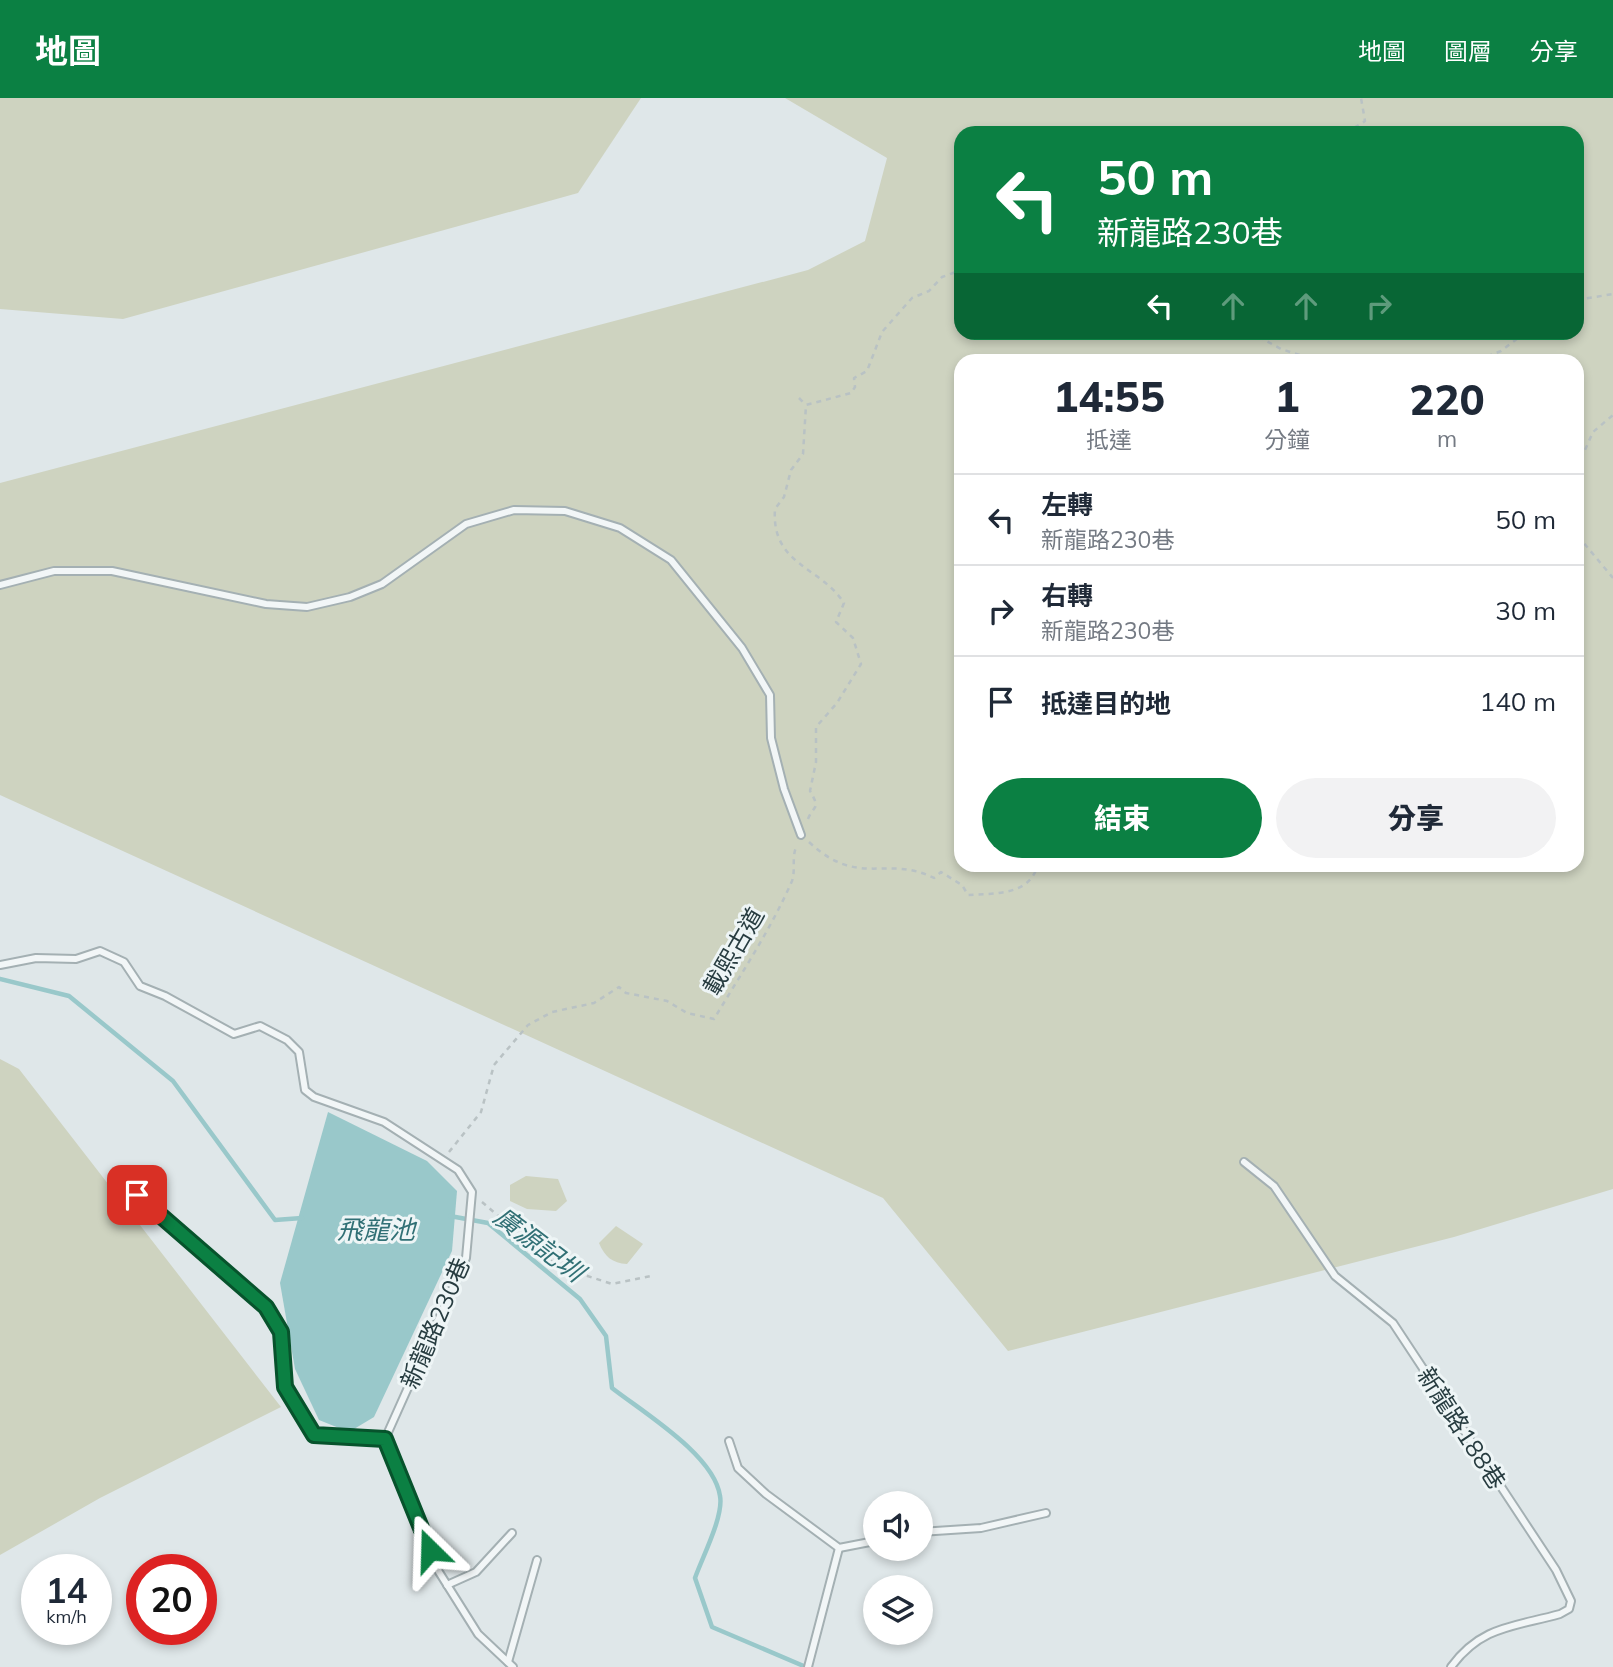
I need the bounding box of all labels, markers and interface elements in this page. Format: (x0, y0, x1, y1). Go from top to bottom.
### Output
text: 地圖 (35, 30, 101, 71)
text: 地圖 (1358, 36, 1406, 66)
text: 圖層 (1444, 36, 1492, 66)
text: 分享 (1530, 36, 1578, 66)
text: 50 m (1097, 146, 1213, 207)
icon: left (982, 154, 1073, 245)
text: 新龍路230巷 (1097, 212, 1283, 252)
icon: left (1141, 287, 1179, 325)
icon: ahead (1214, 287, 1252, 325)
icon: ahead (1287, 287, 1325, 325)
icon: right (1360, 287, 1398, 325)
text: 14:55 (1053, 370, 1165, 423)
text: 1 (1274, 370, 1300, 423)
text: 220 (1409, 373, 1485, 426)
text: m (1437, 424, 1457, 453)
text: 抵達 (1086, 425, 1132, 454)
text: 分鐘 (1264, 425, 1310, 454)
text: 左轉 (1041, 488, 1093, 521)
icon: left (982, 501, 1020, 539)
text: 50 m (1495, 503, 1556, 536)
text: 新龍路230巷 (1041, 525, 1174, 554)
text: 右轉 (1041, 579, 1093, 612)
icon: right (982, 592, 1020, 630)
text: 30 m (1495, 594, 1556, 627)
text: 新龍路230巷 (1041, 616, 1174, 645)
icon: arrive (982, 683, 1020, 721)
text: 140 m (1480, 685, 1556, 718)
text: 抵達目的地 (1041, 687, 1171, 720)
button: 結束 (982, 778, 1262, 858)
button: 分享 (1276, 778, 1556, 858)
street label: 載熙古道 (696, 902, 770, 1000)
pin (107, 1165, 167, 1225)
icon: arrive (118, 1176, 156, 1214)
water label: 廣源記圳 (488, 1200, 594, 1291)
water label: 飛龍池 (337, 1213, 418, 1246)
street label: 新龍路230巷 (394, 1253, 476, 1393)
street label: 新龍路188巷 (1412, 1361, 1512, 1495)
map controls (863, 1491, 933, 1645)
button: sound (863, 1491, 933, 1561)
position arrow (393, 1513, 467, 1587)
speed limit sign: 20 (126, 1554, 217, 1645)
text: 14 (45, 1568, 88, 1612)
button: layers (863, 1575, 933, 1645)
text: km/h (46, 1605, 87, 1628)

